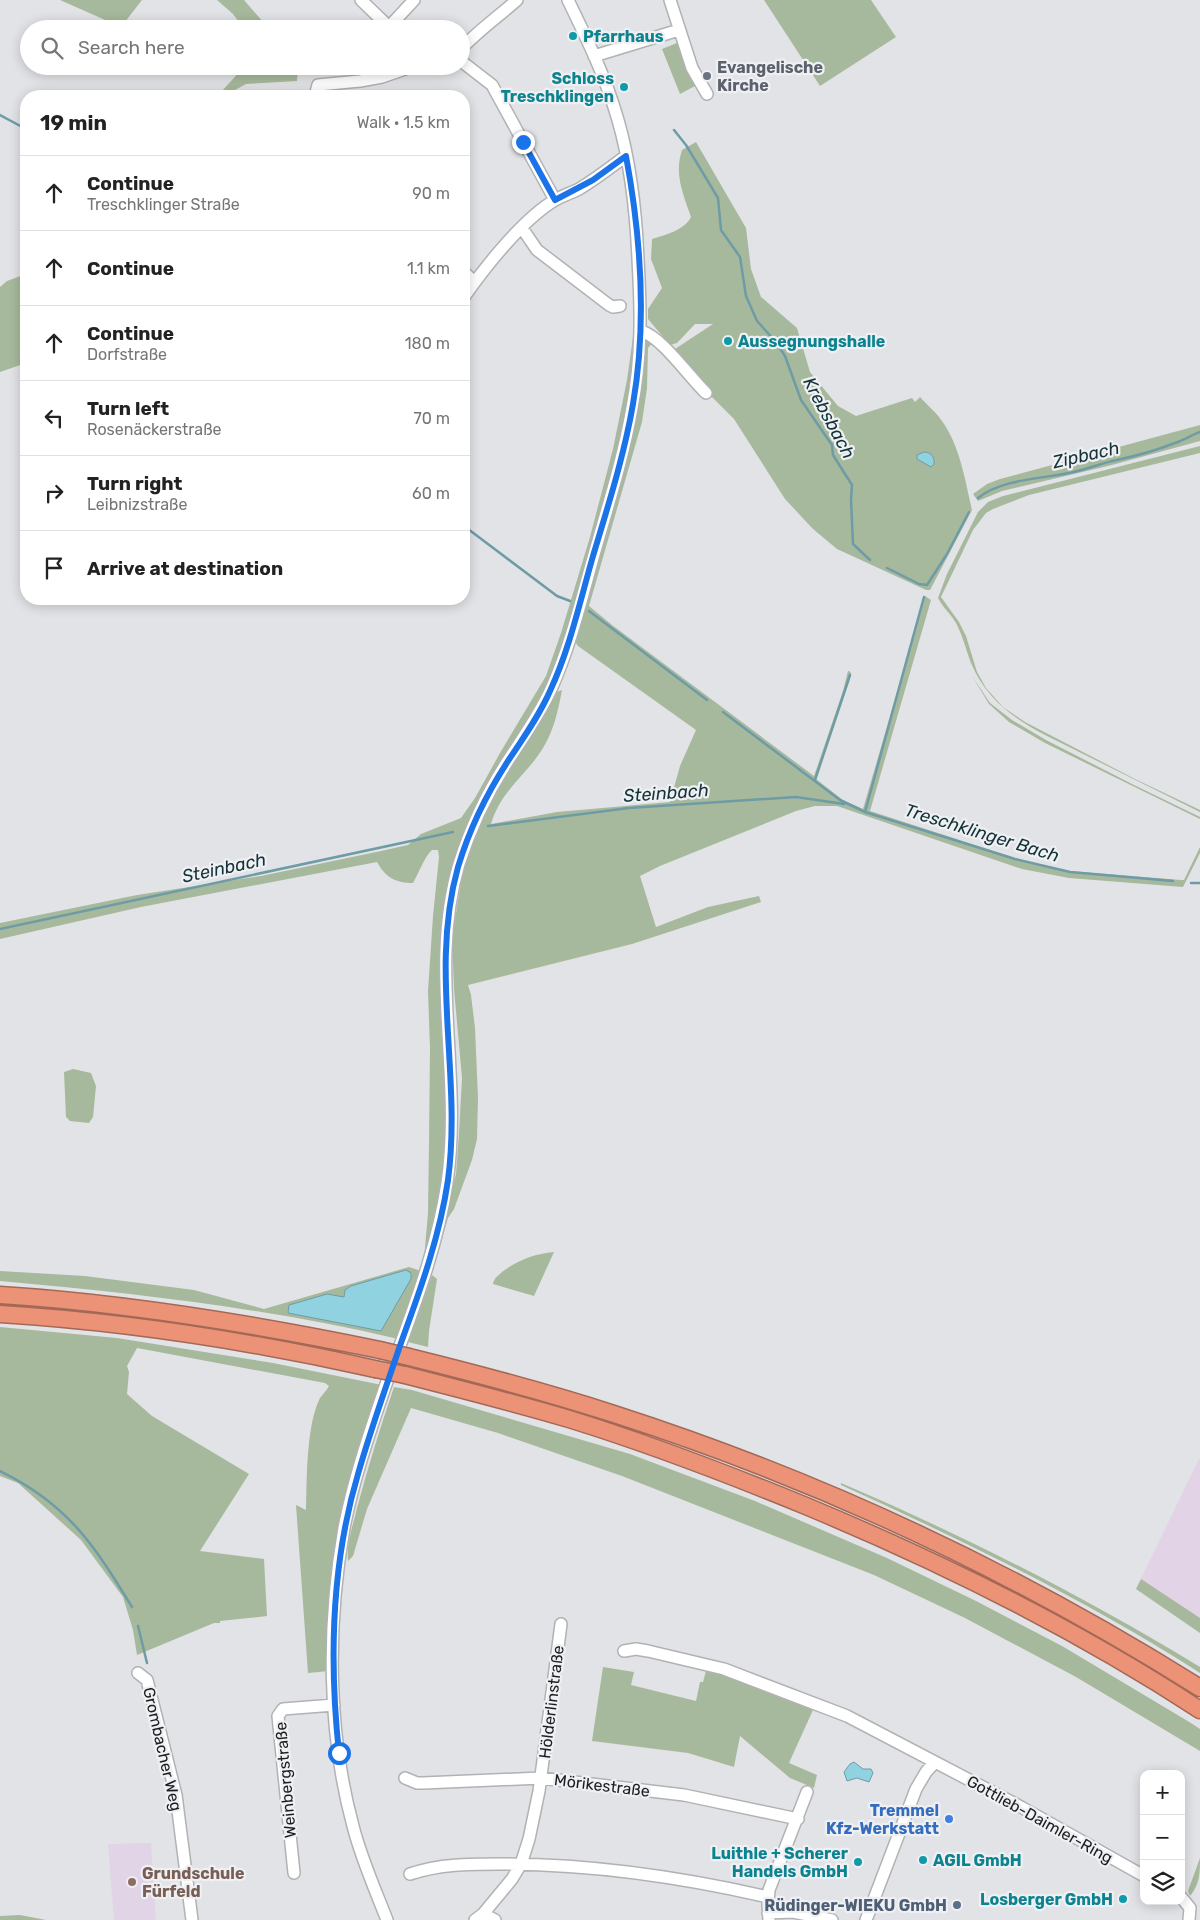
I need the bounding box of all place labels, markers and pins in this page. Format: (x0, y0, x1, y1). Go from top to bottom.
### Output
place label: Pfarrhaus (583, 27, 664, 46)
marker: Pfarrhaus (567, 30, 579, 42)
place label: Evangelische Kirche (717, 58, 823, 95)
place label: Schloss Treschklingen (501, 69, 614, 106)
marker: Evangelische Kirche (701, 70, 713, 82)
marker: Schloss Treschklingen (618, 81, 630, 93)
place label: Aussegnungshalle (738, 332, 885, 351)
marker: Aussegnungshalle (722, 335, 734, 347)
place label: Tremmel Kfz-Werkstatt (826, 1801, 940, 1838)
marker: Tremmel Kfz-Werkstatt (943, 1813, 955, 1825)
place label: Luithle + Scherer Handels GmbH (711, 1844, 849, 1881)
place label: AGIL GmbH (933, 1851, 1022, 1870)
marker: AGIL GmbH (917, 1854, 929, 1866)
marker: Luithle + Scherer Handels GmbH (852, 1856, 864, 1868)
place label: Grundschule Fürfeld (142, 1864, 244, 1901)
marker: Grundschule Fürfeld (126, 1876, 138, 1888)
place label: Losberger GmbH (980, 1890, 1113, 1909)
marker: Losberger GmbH (1117, 1893, 1129, 1905)
place label: Rüdinger-WIEKU GmbH (764, 1896, 947, 1915)
marker: Rüdinger-WIEKU GmbH (951, 1899, 963, 1911)

